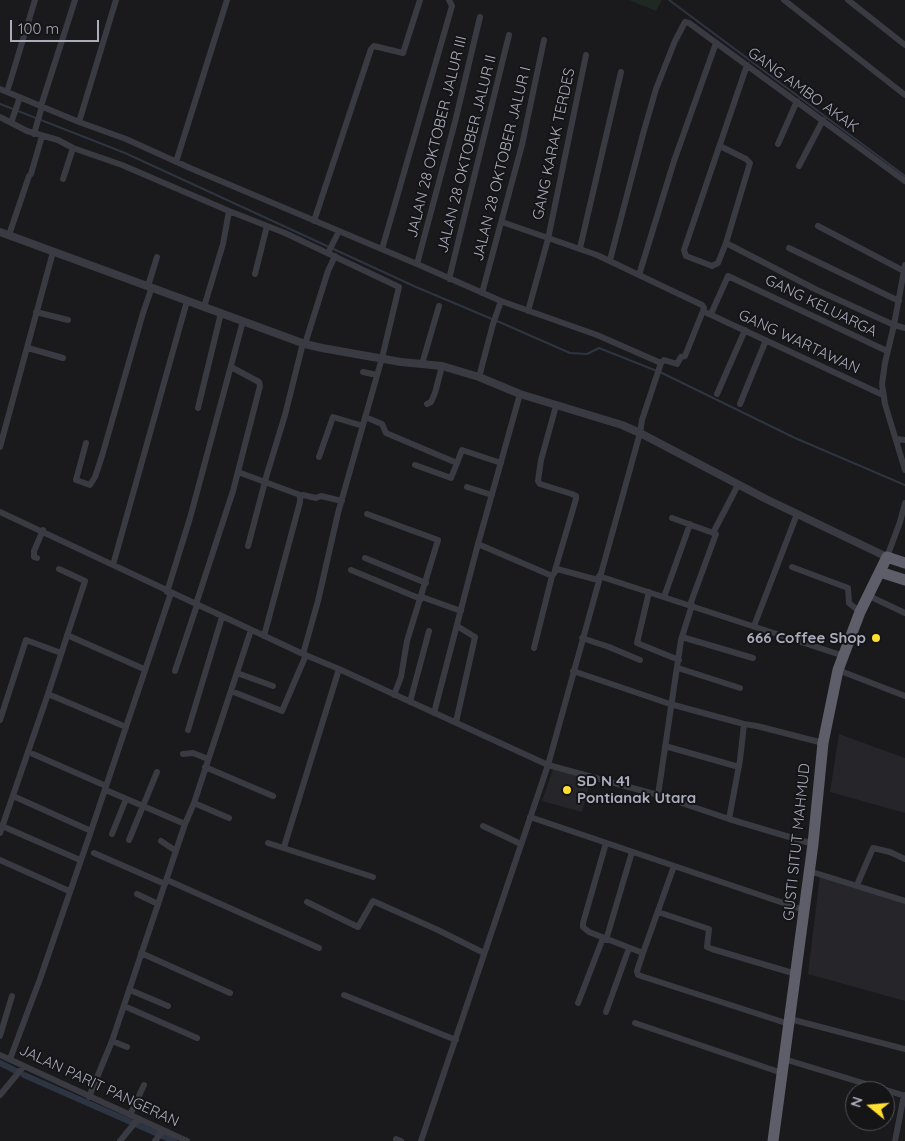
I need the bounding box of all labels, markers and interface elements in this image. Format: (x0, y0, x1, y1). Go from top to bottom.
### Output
scale bar (12, 10, 101, 42)
text: 100 m (18, 19, 59, 38)
street label: JALAN 28 OKTOBER JALUR III (403, 34, 471, 240)
street label: GANG AMBO AKAK (744, 44, 862, 136)
street label: JALAN 28 OKTOBER JALUR II (434, 53, 500, 255)
street label: JALAN 28 OKTOBER JALUR I (469, 65, 535, 263)
street label: GANG KARAK TERDES (529, 66, 579, 222)
street label: GANG KELUARGA (762, 271, 880, 341)
street label: GANG WARTAWAN (736, 306, 862, 378)
place label: 666 Coffee Shop (747, 629, 866, 647)
marker: 666 Coffee Shop (870, 632, 882, 644)
street label: GUSTI SITUT MAHMUD (780, 762, 814, 922)
place label: SD N 41 Pontianak Utara (577, 772, 696, 807)
marker: SD N 41 Pontianak Utara (561, 784, 573, 796)
street label: JALAN PARIT PANGERAN (16, 1041, 182, 1131)
north arrow (845, 1081, 895, 1131)
text: N (846, 1094, 867, 1109)

